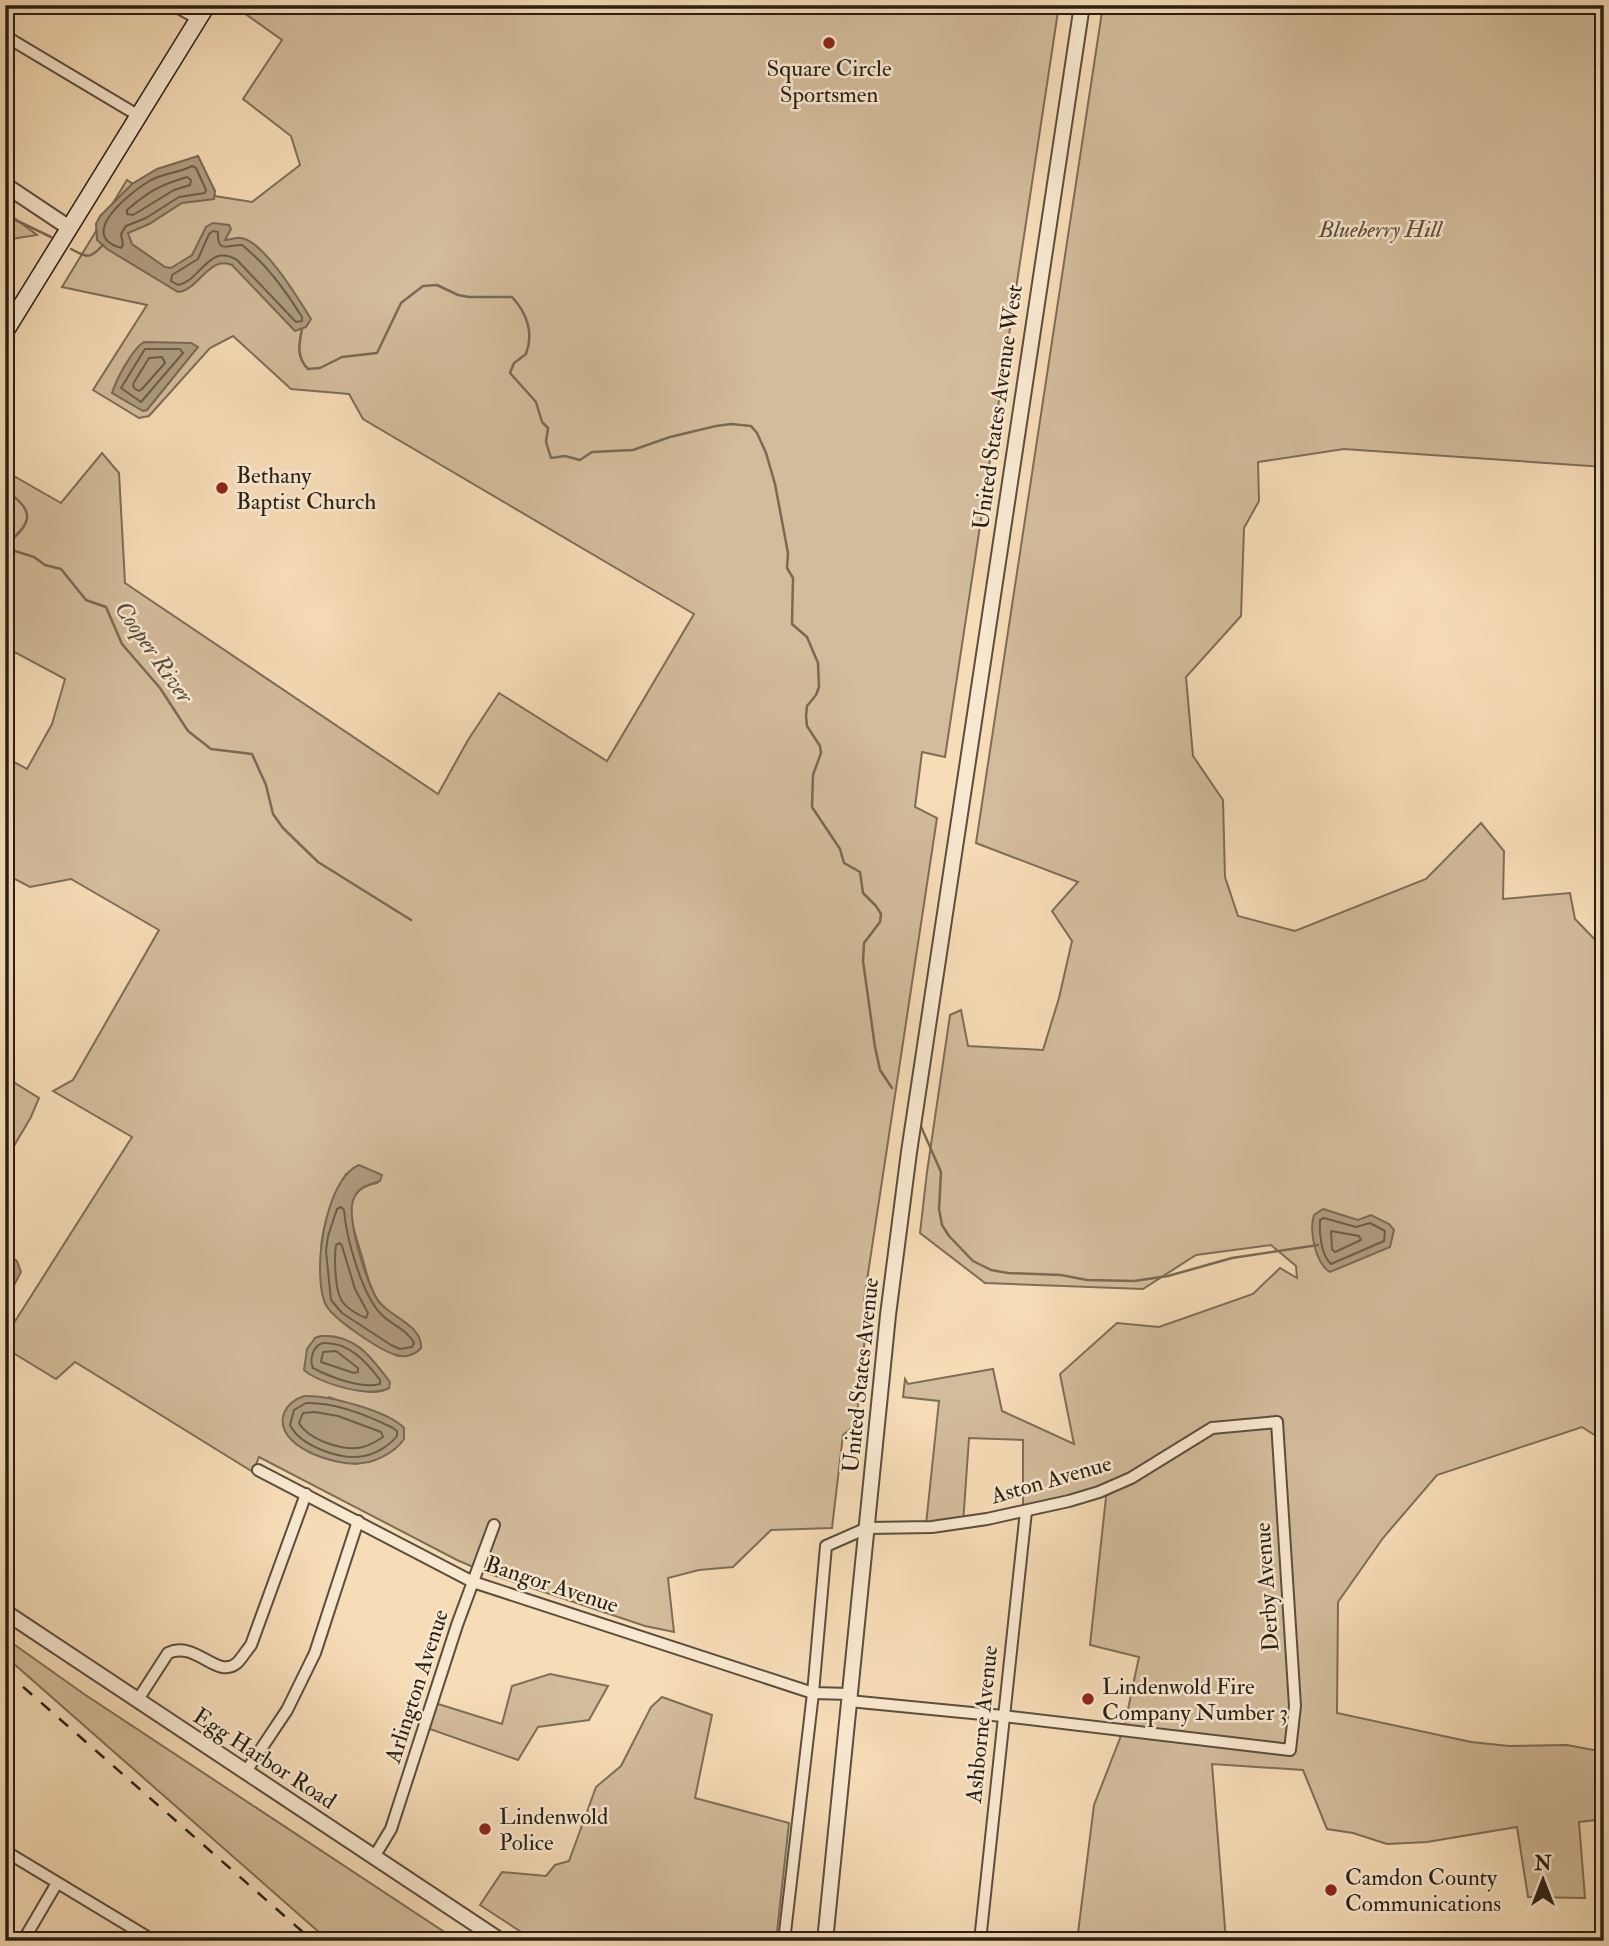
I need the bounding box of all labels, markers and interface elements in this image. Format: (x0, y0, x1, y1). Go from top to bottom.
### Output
marker: Square Circle Sportsmen (821, 35, 837, 51)
place label: Square Circle Sportsmen (766, 54, 892, 110)
park label: Blueberry Hill (1317, 215, 1443, 244)
street label: United States Avenue West (966, 283, 1029, 531)
place label: Bethany Baptist Church (236, 461, 376, 517)
marker: Bethany Baptist Church (214, 480, 230, 496)
water label: Cooper River (107, 595, 201, 710)
street label: United States Avenue (836, 1276, 885, 1474)
street label: Aston Avenue (986, 1448, 1115, 1511)
street label: Derby Avenue (1247, 1521, 1285, 1653)
street label: Bangor Avenue (481, 1549, 623, 1620)
street label: Arlington Avenue (378, 1605, 455, 1768)
street label: Ashborne Avenue (959, 1643, 1004, 1805)
place label: Lindenwold Fire Company Number 3 (1102, 1672, 1288, 1728)
marker: Lindenwold Fire Company Number 3 (1080, 1691, 1096, 1707)
street label: Egg Harbor Road (188, 1701, 342, 1815)
place label: Lindenwold Police (499, 1802, 608, 1857)
marker: Lindenwold Police (477, 1821, 493, 1837)
north arrow (1508, 1844, 1578, 1914)
text: N (1533, 1852, 1552, 1876)
place label: Camdon County Communications (1345, 1863, 1501, 1918)
marker: Camdon County Communications (1323, 1882, 1339, 1898)

